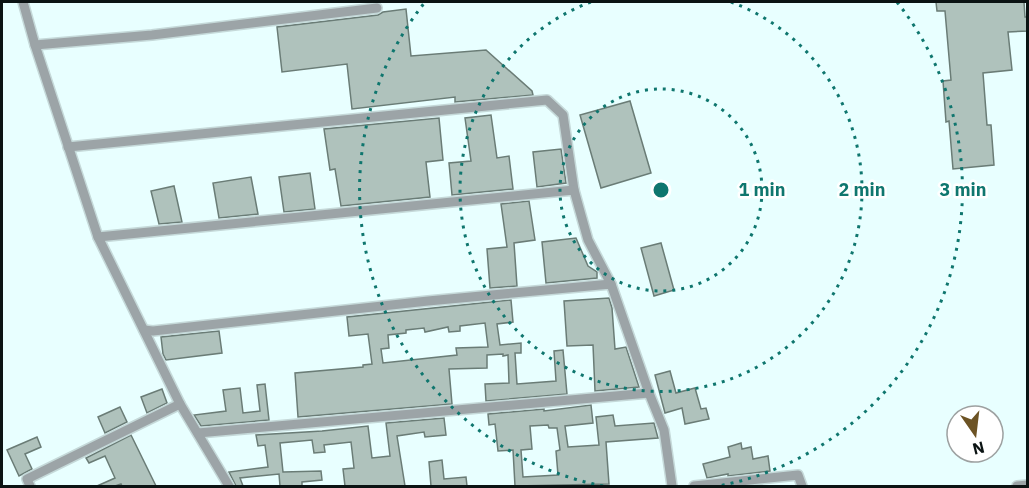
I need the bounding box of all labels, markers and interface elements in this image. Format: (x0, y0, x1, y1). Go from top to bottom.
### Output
text: 1 min (738, 178, 786, 201)
text: 2 min (838, 178, 886, 201)
text: 3 min (939, 178, 987, 201)
centre of rings (651, 180, 671, 200)
north arrow (945, 404, 1005, 464)
text: N (971, 437, 987, 460)

